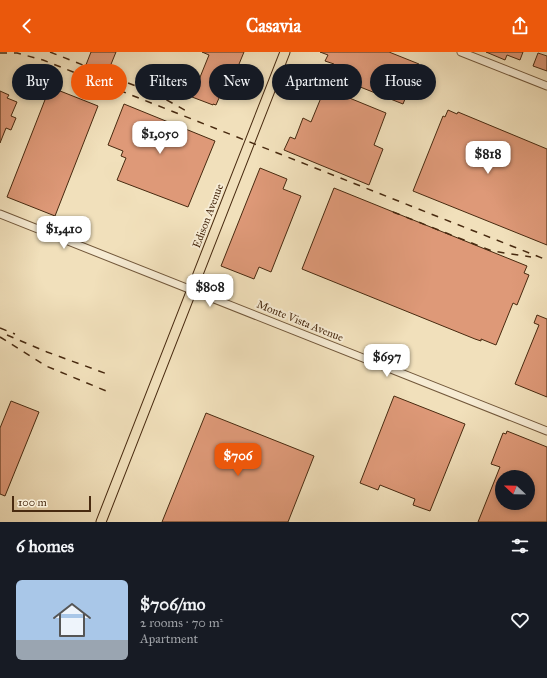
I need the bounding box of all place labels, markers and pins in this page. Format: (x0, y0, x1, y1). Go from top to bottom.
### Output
pin: $1,050 (127, 121, 193, 155)
pin: $818 (464, 141, 512, 175)
pin: $1,410 (31, 216, 97, 250)
pin: $808 (186, 274, 234, 308)
pin: $697 (363, 344, 411, 378)
pin: $706 (214, 443, 262, 477)

